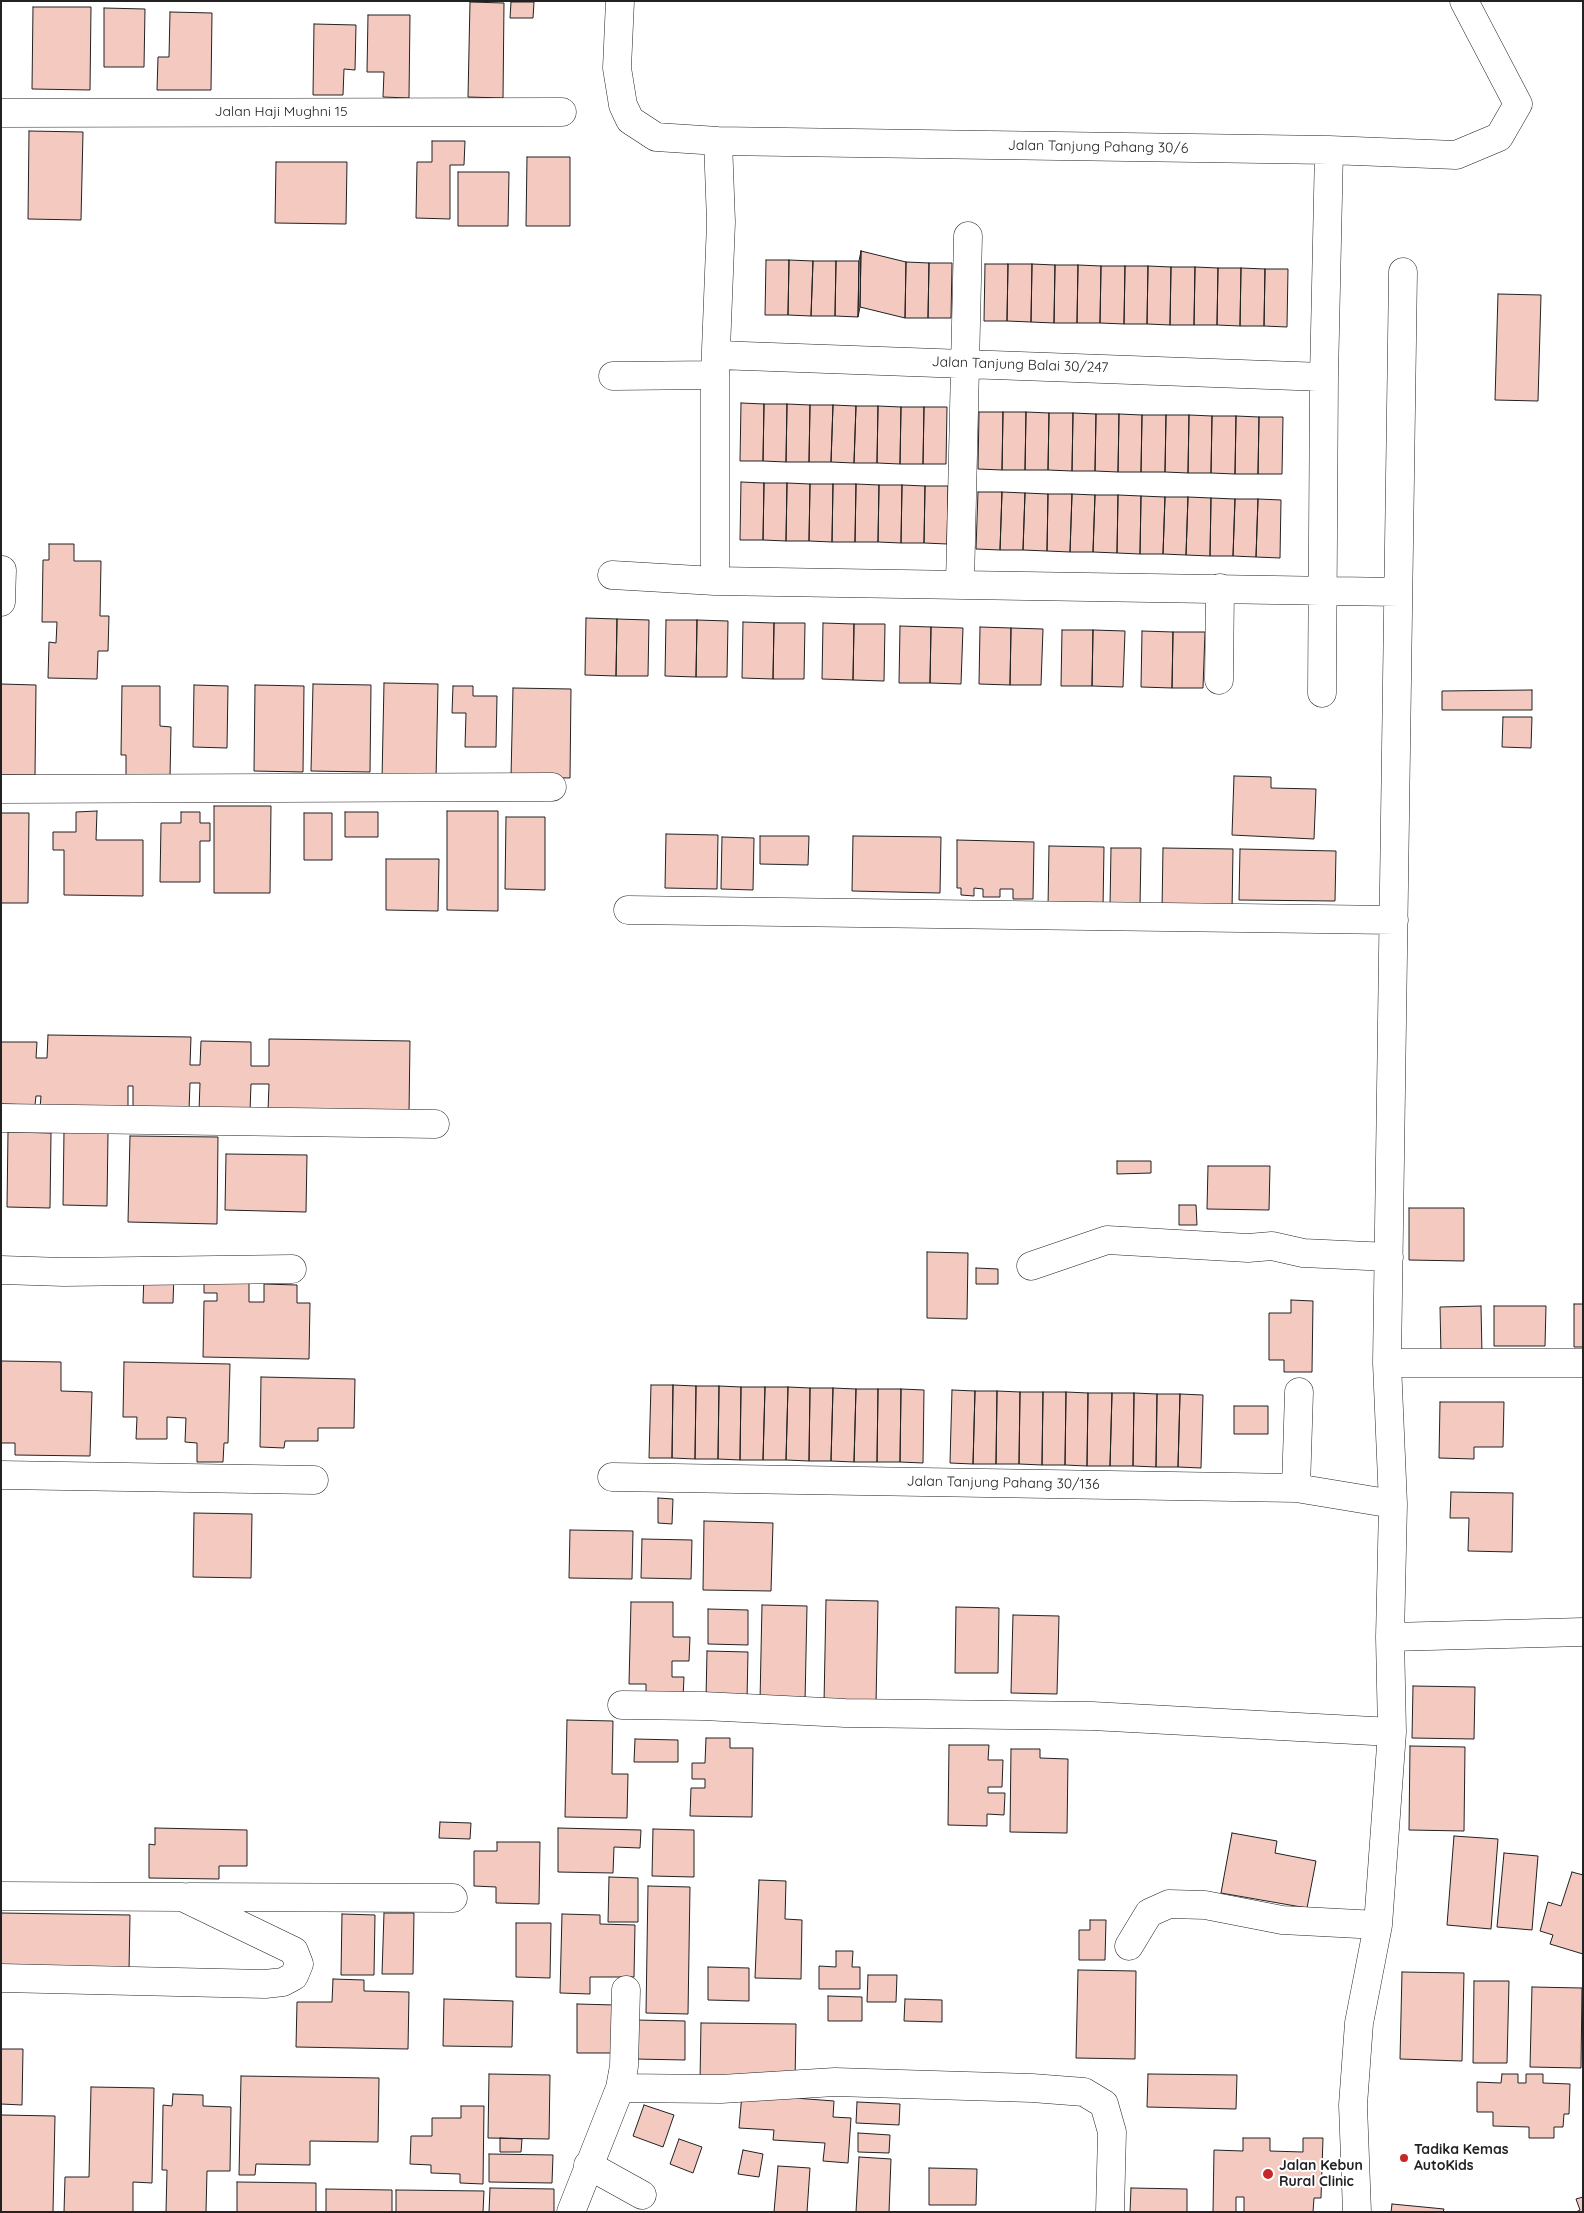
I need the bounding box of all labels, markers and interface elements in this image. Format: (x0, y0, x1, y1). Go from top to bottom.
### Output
street label: Jalan Haji Mughni 15 (214, 104, 348, 120)
street label: Jalan Tanjung Pahang 30/6 (1008, 137, 1188, 157)
street label: Jalan Tanjung Balai 30/247 (931, 354, 1109, 376)
street label: Jalan Tanjung Pahang 30/136 (906, 1473, 1100, 1493)
place label: Tadika Kemas AutoKids (1414, 2142, 1508, 2174)
marker: Tadika Kemas AutoKids (1398, 2152, 1410, 2164)
place label: Jalan Kebun Rural Clinic (1279, 2158, 1363, 2190)
marker: Jalan Kebun Rural Clinic (1261, 2167, 1275, 2181)

